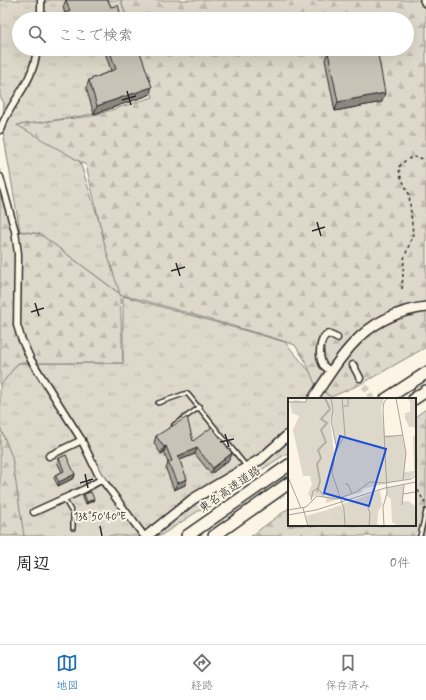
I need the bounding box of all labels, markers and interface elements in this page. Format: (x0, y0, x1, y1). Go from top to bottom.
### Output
search box (12, 12, 414, 56)
icon: search (26, 23, 48, 45)
text: ここで検索 (58, 26, 133, 46)
inset map (288, 398, 416, 526)
street label: 東名高速道路 (196, 463, 264, 517)
text: 138°50'40"E (74, 510, 126, 524)
text: 周辺 (16, 553, 50, 575)
text: 0件 (390, 555, 410, 572)
tab: 地図 (56, 652, 78, 693)
tab: 経路 (191, 652, 213, 693)
tab: 保存済み (326, 652, 370, 693)

